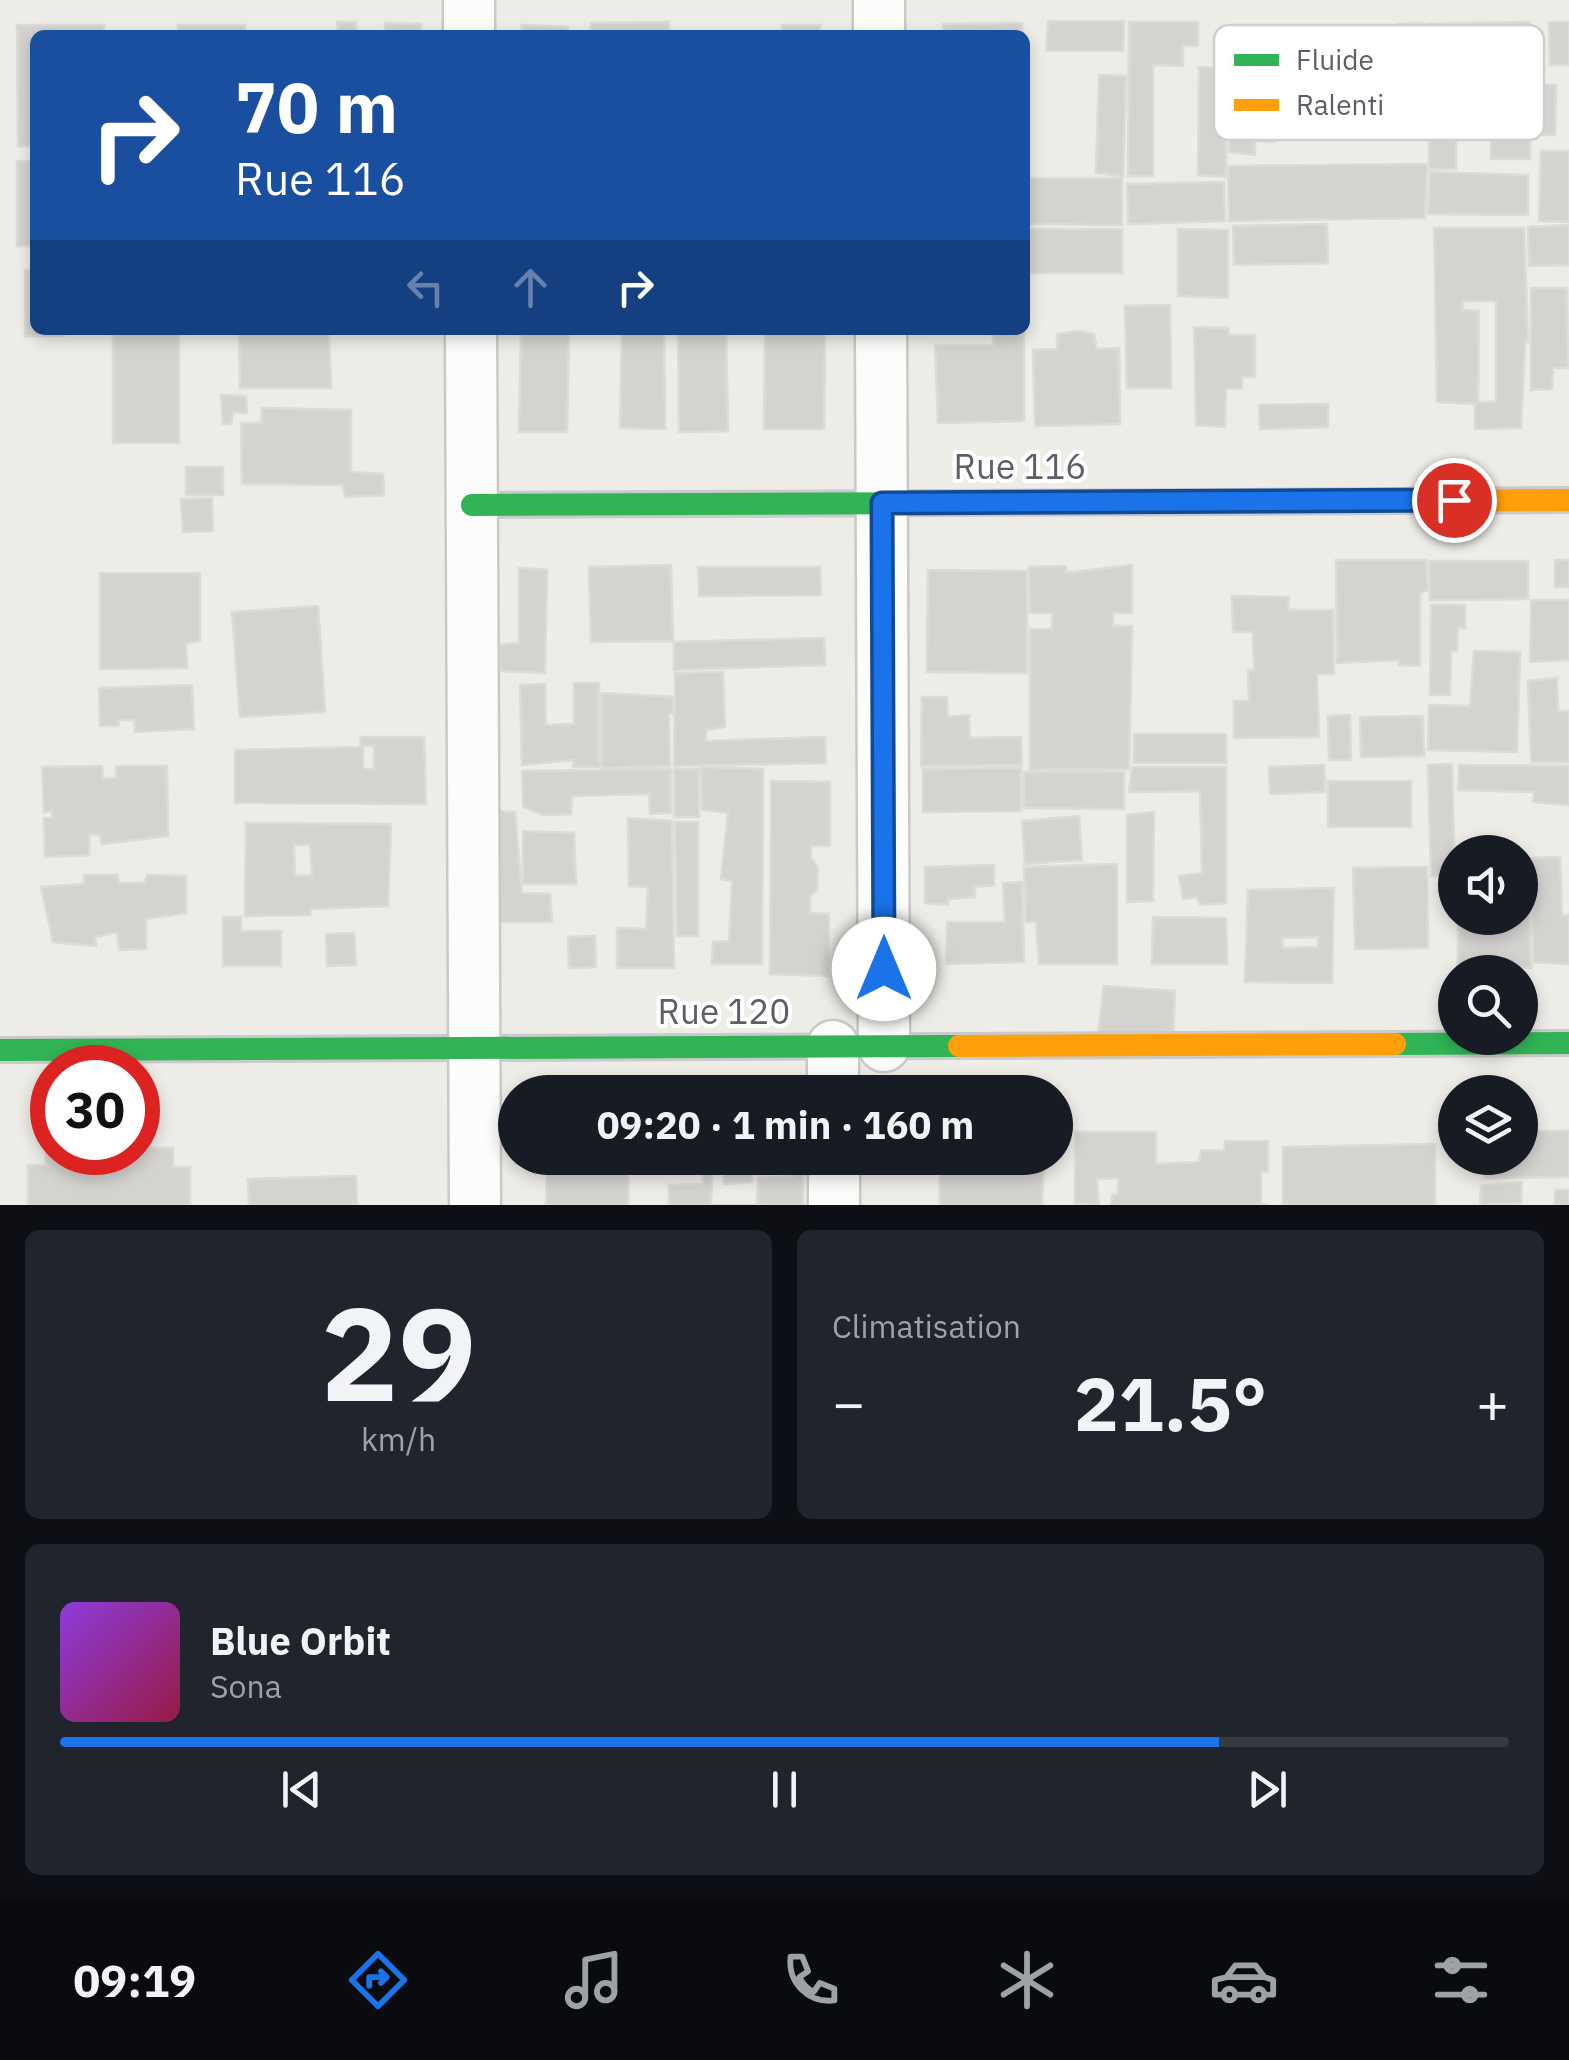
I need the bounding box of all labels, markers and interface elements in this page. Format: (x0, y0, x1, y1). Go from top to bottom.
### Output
legend (1214, 25, 1544, 140)
text: Fluide (1296, 41, 1374, 78)
text: 70 m (235, 61, 398, 152)
icon: right (70, 70, 200, 200)
text: Ralenti (1296, 86, 1384, 123)
text: Rue 116 (235, 149, 406, 207)
icon: left (398, 260, 453, 315)
icon: ahead (503, 260, 558, 315)
icon: right (608, 260, 663, 315)
street label: Rue 116 (954, 443, 1086, 489)
pin (1412, 458, 1497, 543)
icon: arrive (1427, 473, 1482, 528)
map controls (1438, 835, 1538, 1175)
button: sound (1438, 835, 1538, 935)
position arrow (832, 917, 936, 1021)
button: search (1438, 955, 1538, 1055)
street label: Rue 120 (658, 988, 790, 1034)
speed limit sign: 30 (30, 1045, 160, 1175)
button: layers (1438, 1075, 1538, 1175)
text: 09:20 · 1 min · 160 m (597, 1100, 974, 1149)
text: 29 (320, 1268, 477, 1437)
text: Climatisation (832, 1305, 1021, 1347)
text: 21.5° (1074, 1354, 1267, 1452)
text: − (832, 1367, 865, 1438)
text: + (1476, 1367, 1509, 1438)
text: km/h (361, 1418, 436, 1460)
text: Blue Orbit (210, 1616, 391, 1665)
text: Sona (210, 1665, 282, 1707)
icon: previous (274, 1762, 329, 1817)
icon: pause (757, 1762, 812, 1817)
icon: next (1240, 1762, 1295, 1817)
icon: directions (343, 1945, 413, 2015)
icon: music (559, 1945, 629, 2015)
icon: phone (776, 1945, 846, 2015)
icon: climate (992, 1945, 1062, 2015)
icon: car (1209, 1945, 1279, 2015)
icon: filters (1426, 1945, 1496, 2015)
text: 09:19 (73, 1951, 196, 2009)

